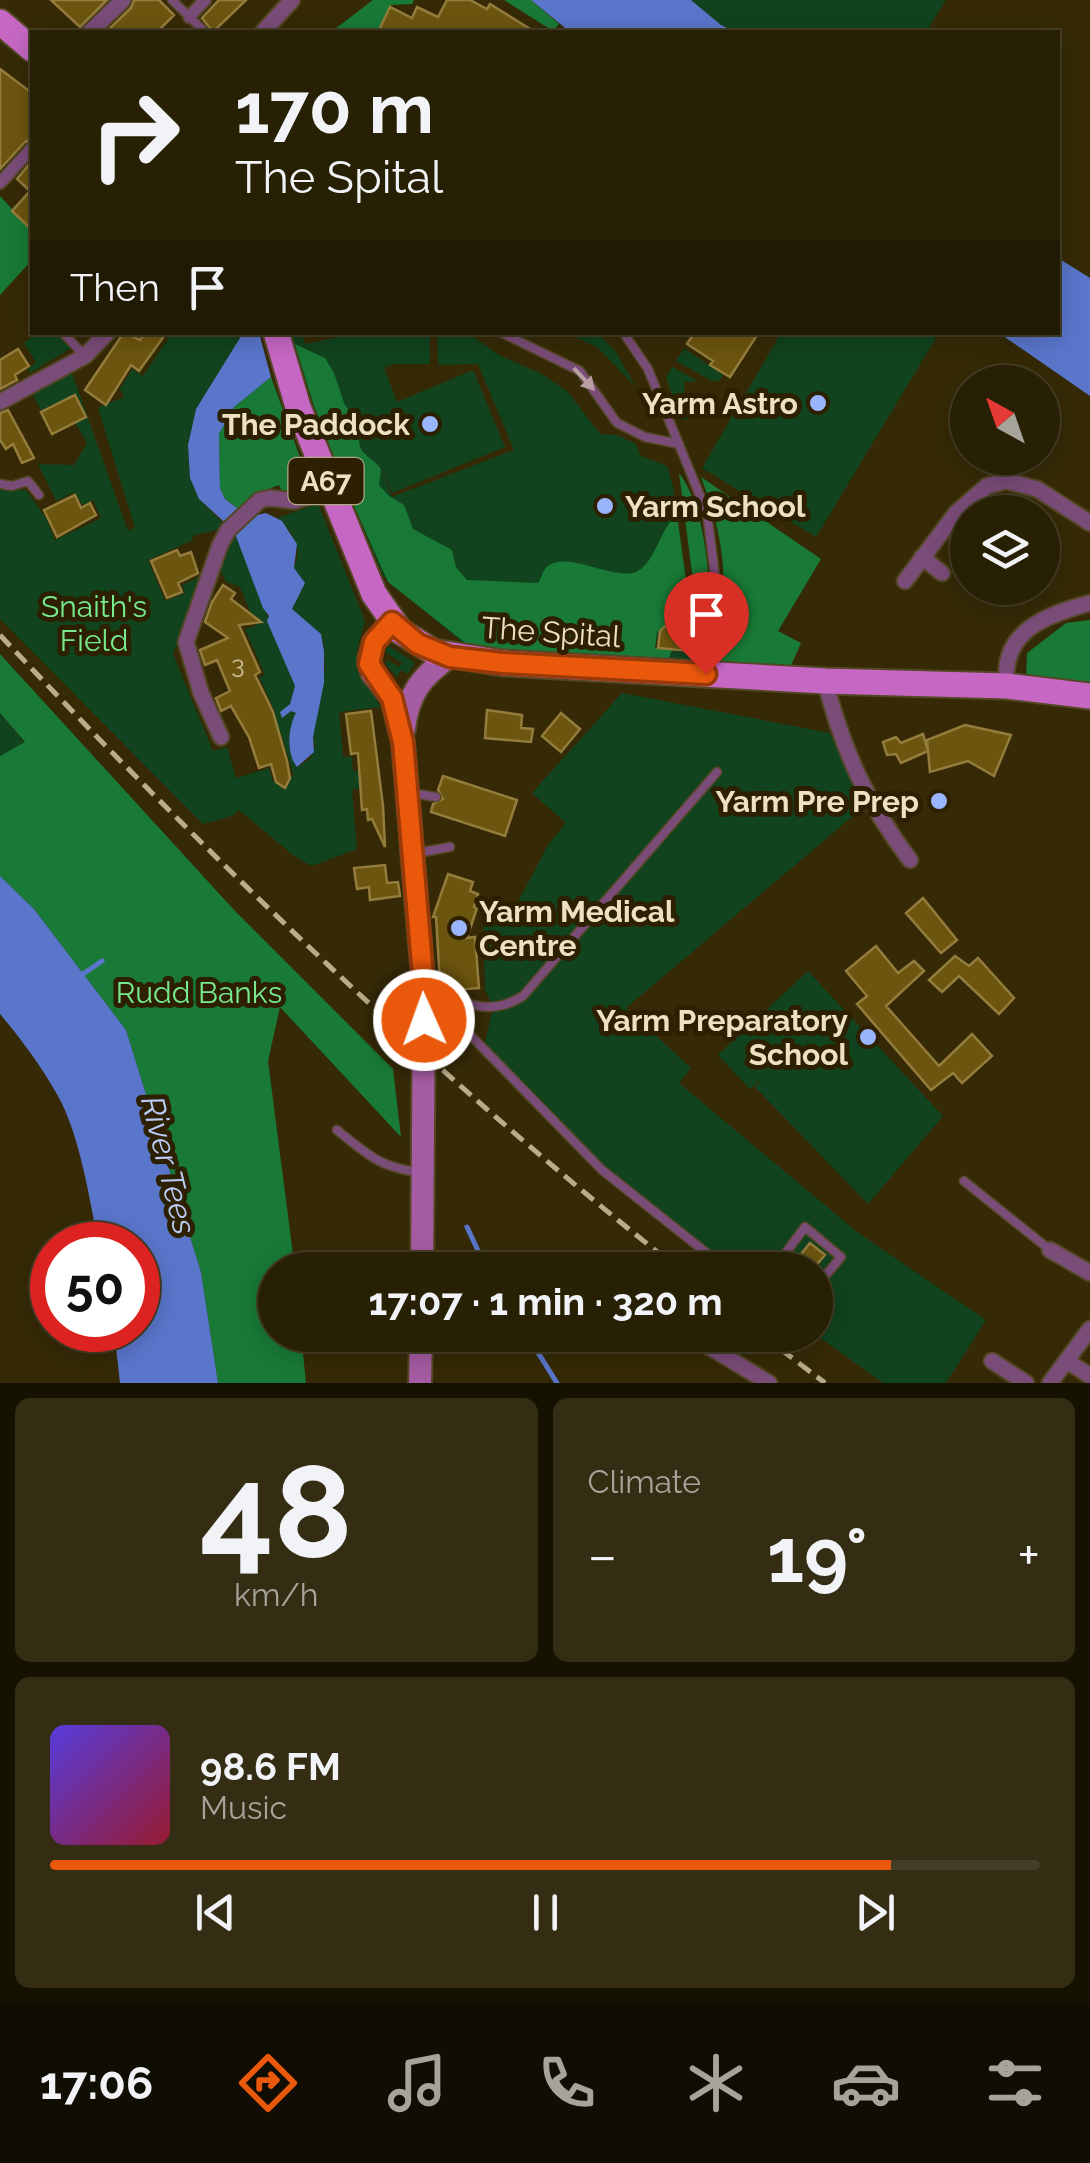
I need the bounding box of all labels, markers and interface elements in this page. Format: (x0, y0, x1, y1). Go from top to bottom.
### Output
text: 170 m (235, 67, 434, 149)
icon: right (70, 70, 200, 200)
text: The Spital (235, 151, 443, 204)
icon: arrive (180, 260, 235, 315)
text: Then (70, 265, 160, 310)
north arrow (950, 365, 1060, 475)
map controls (950, 365, 1060, 605)
one-way arrow (572, 367, 595, 391)
place label: Yarm Astro (642, 386, 798, 421)
marker: Yarm Astro (807, 392, 829, 414)
place label: The Paddock (222, 407, 410, 442)
marker: The Paddock (419, 413, 441, 435)
road number: A67 (288, 458, 364, 504)
place label: Yarm School (625, 489, 806, 524)
marker: Yarm School (594, 495, 616, 517)
button: layers (950, 495, 1060, 605)
pin (664, 572, 749, 675)
icon: arrive (679, 587, 734, 642)
park label: Snaith's Field (41, 589, 147, 658)
street label: The Spital (481, 610, 622, 654)
house number: 3 (231, 649, 245, 679)
place label: Yarm Pre Prep (716, 784, 919, 819)
marker: Yarm Pre Prep (928, 790, 950, 812)
place label: Yarm Medical Centre (479, 894, 675, 963)
marker: Yarm Medical Centre (448, 917, 470, 939)
position arrow (372, 968, 476, 1072)
park label: Rudd Banks (116, 975, 282, 1010)
place label: Yarm Preparatory School (596, 1003, 848, 1072)
marker: Yarm Preparatory School (857, 1026, 879, 1048)
water label: River Tees (134, 1092, 204, 1238)
speed limit sign: 50 (30, 1222, 160, 1352)
text: 17:07 · 1 min · 320 m (368, 1279, 723, 1324)
text: 48 (200, 1435, 353, 1587)
text: Climate (588, 1463, 701, 1500)
text: 19° (767, 1511, 867, 1600)
text: − (588, 1523, 617, 1588)
text: + (1017, 1523, 1040, 1588)
text: km/h (234, 1576, 318, 1613)
text: 98.6 FM (200, 1744, 341, 1789)
text: Music (200, 1789, 287, 1826)
icon: previous (188, 1885, 243, 1940)
icon: pause (518, 1885, 573, 1940)
icon: next (848, 1885, 903, 1940)
icon: directions (233, 2048, 303, 2118)
icon: music (382, 2048, 452, 2118)
icon: phone (532, 2048, 602, 2118)
icon: climate (681, 2048, 751, 2118)
icon: car (831, 2048, 901, 2118)
icon: filters (980, 2048, 1050, 2118)
text: 17:06 (40, 2057, 153, 2110)

